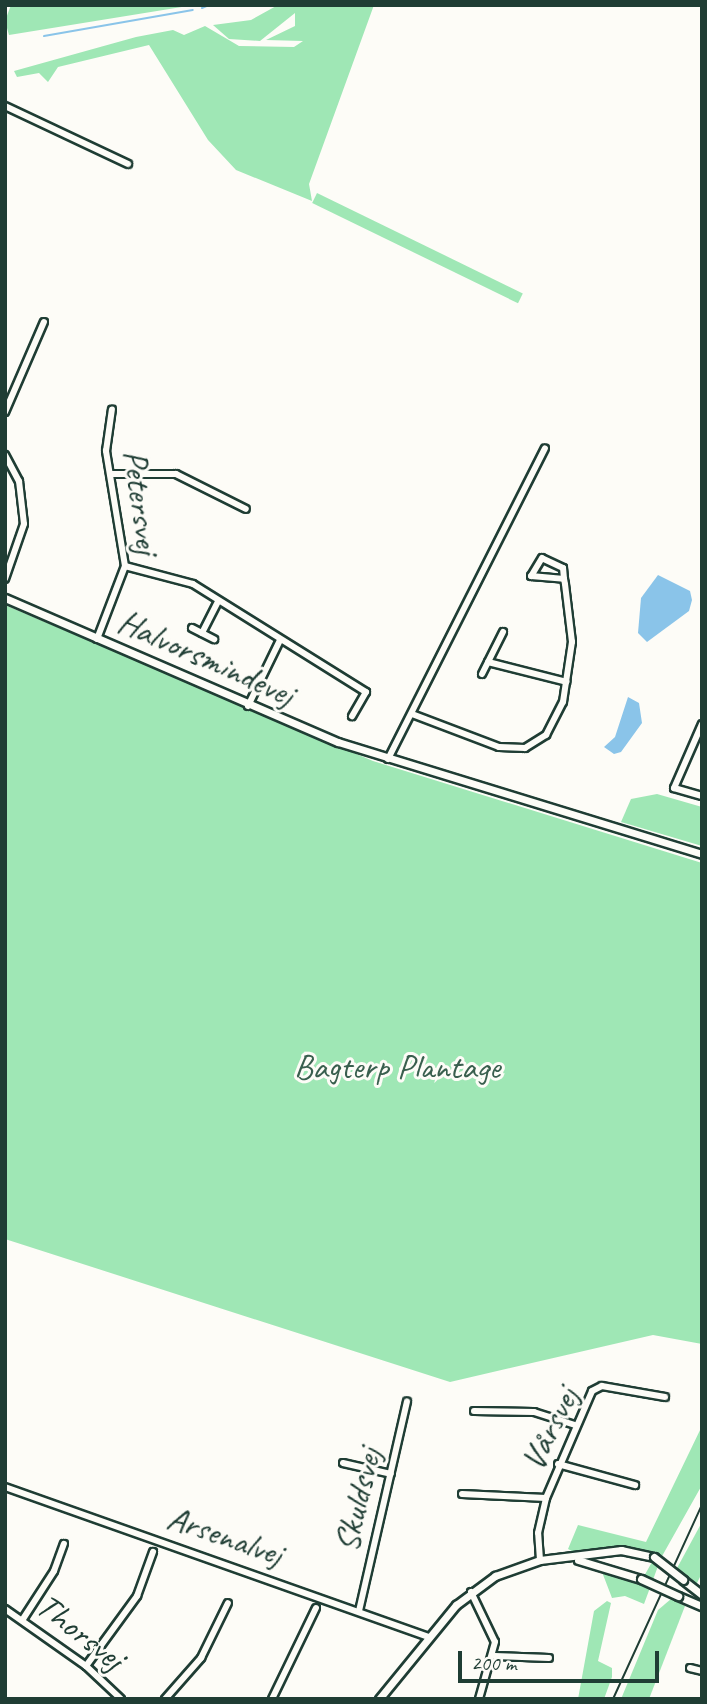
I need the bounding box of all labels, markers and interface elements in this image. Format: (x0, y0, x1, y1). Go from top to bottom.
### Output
street label: Petersvej (114, 448, 168, 556)
street label: Halvorsmindevej (111, 601, 301, 715)
park label: Bagterp Plantage (294, 1046, 500, 1088)
street label: Vårsvej (512, 1381, 588, 1477)
street label: Skuldsvej (326, 1444, 390, 1556)
street label: Arsenalvej (162, 1497, 288, 1575)
street label: Thorsvej (28, 1585, 132, 1679)
scale bar (462, 1638, 663, 1682)
text: 200 m (471, 1650, 516, 1676)

